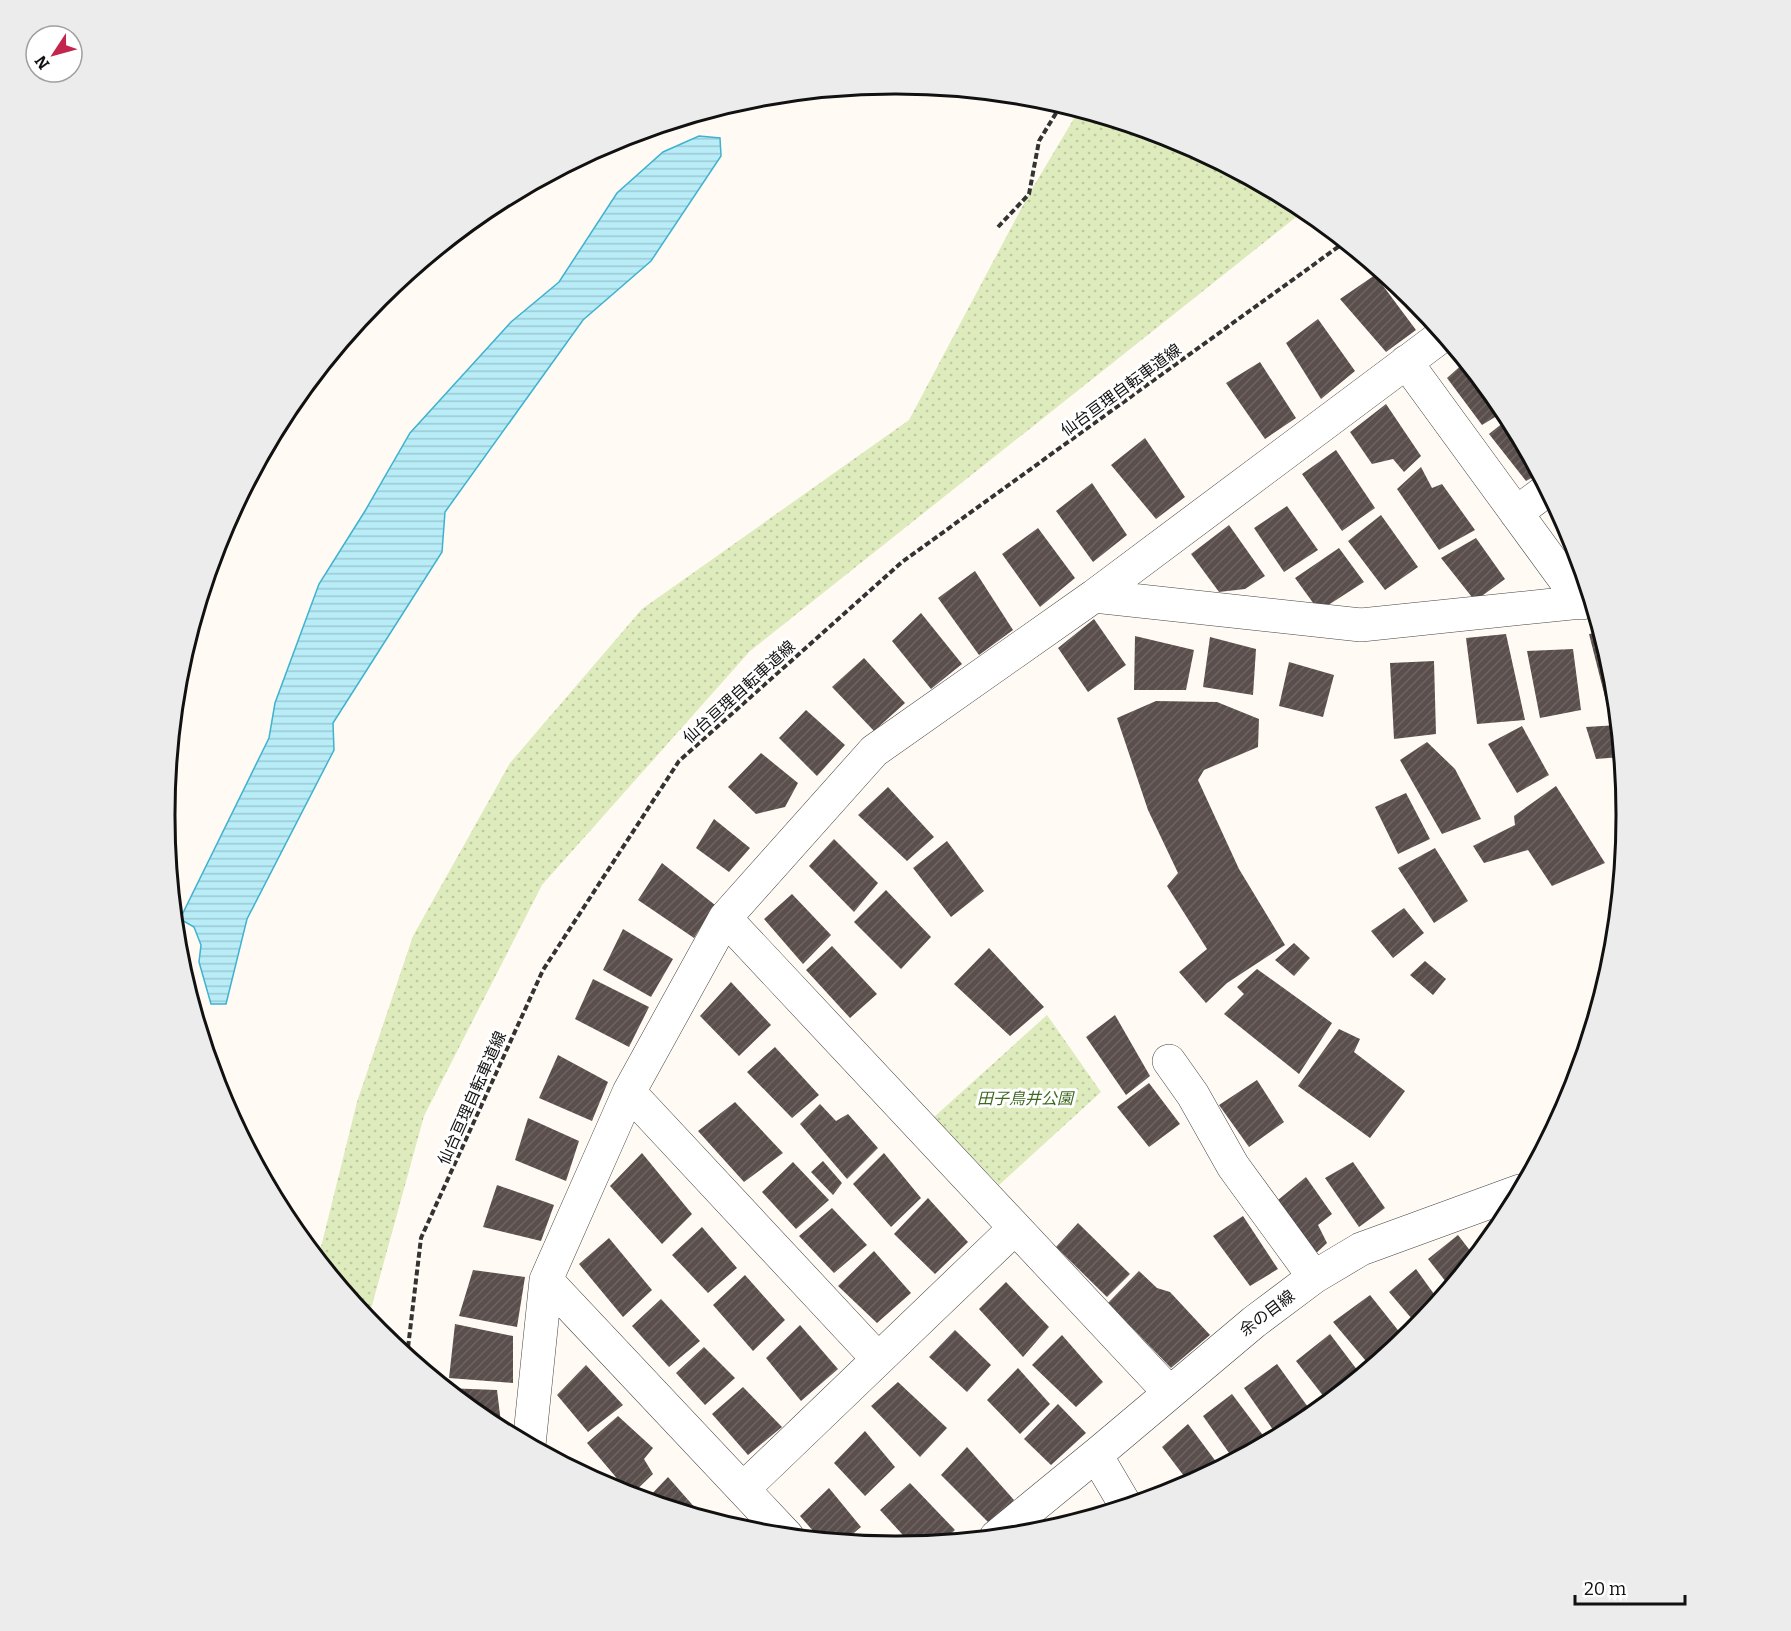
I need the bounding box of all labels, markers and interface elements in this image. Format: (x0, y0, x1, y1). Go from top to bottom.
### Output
north arrow (24, 24, 84, 84)
text: N (31, 52, 54, 73)
street label: 仙台亘理自転車道線 (1057, 340, 1185, 440)
street label: 仙台亘理自転車道線 (679, 637, 799, 747)
street label: 仙台亘理自転車道線 (434, 1028, 510, 1168)
park label: 田子鳥井公園 (977, 1089, 1075, 1108)
street label: 余の目線 (1236, 1286, 1298, 1340)
scale bar (1575, 1568, 1684, 1606)
text: 20 m (1584, 1578, 1626, 1600)

